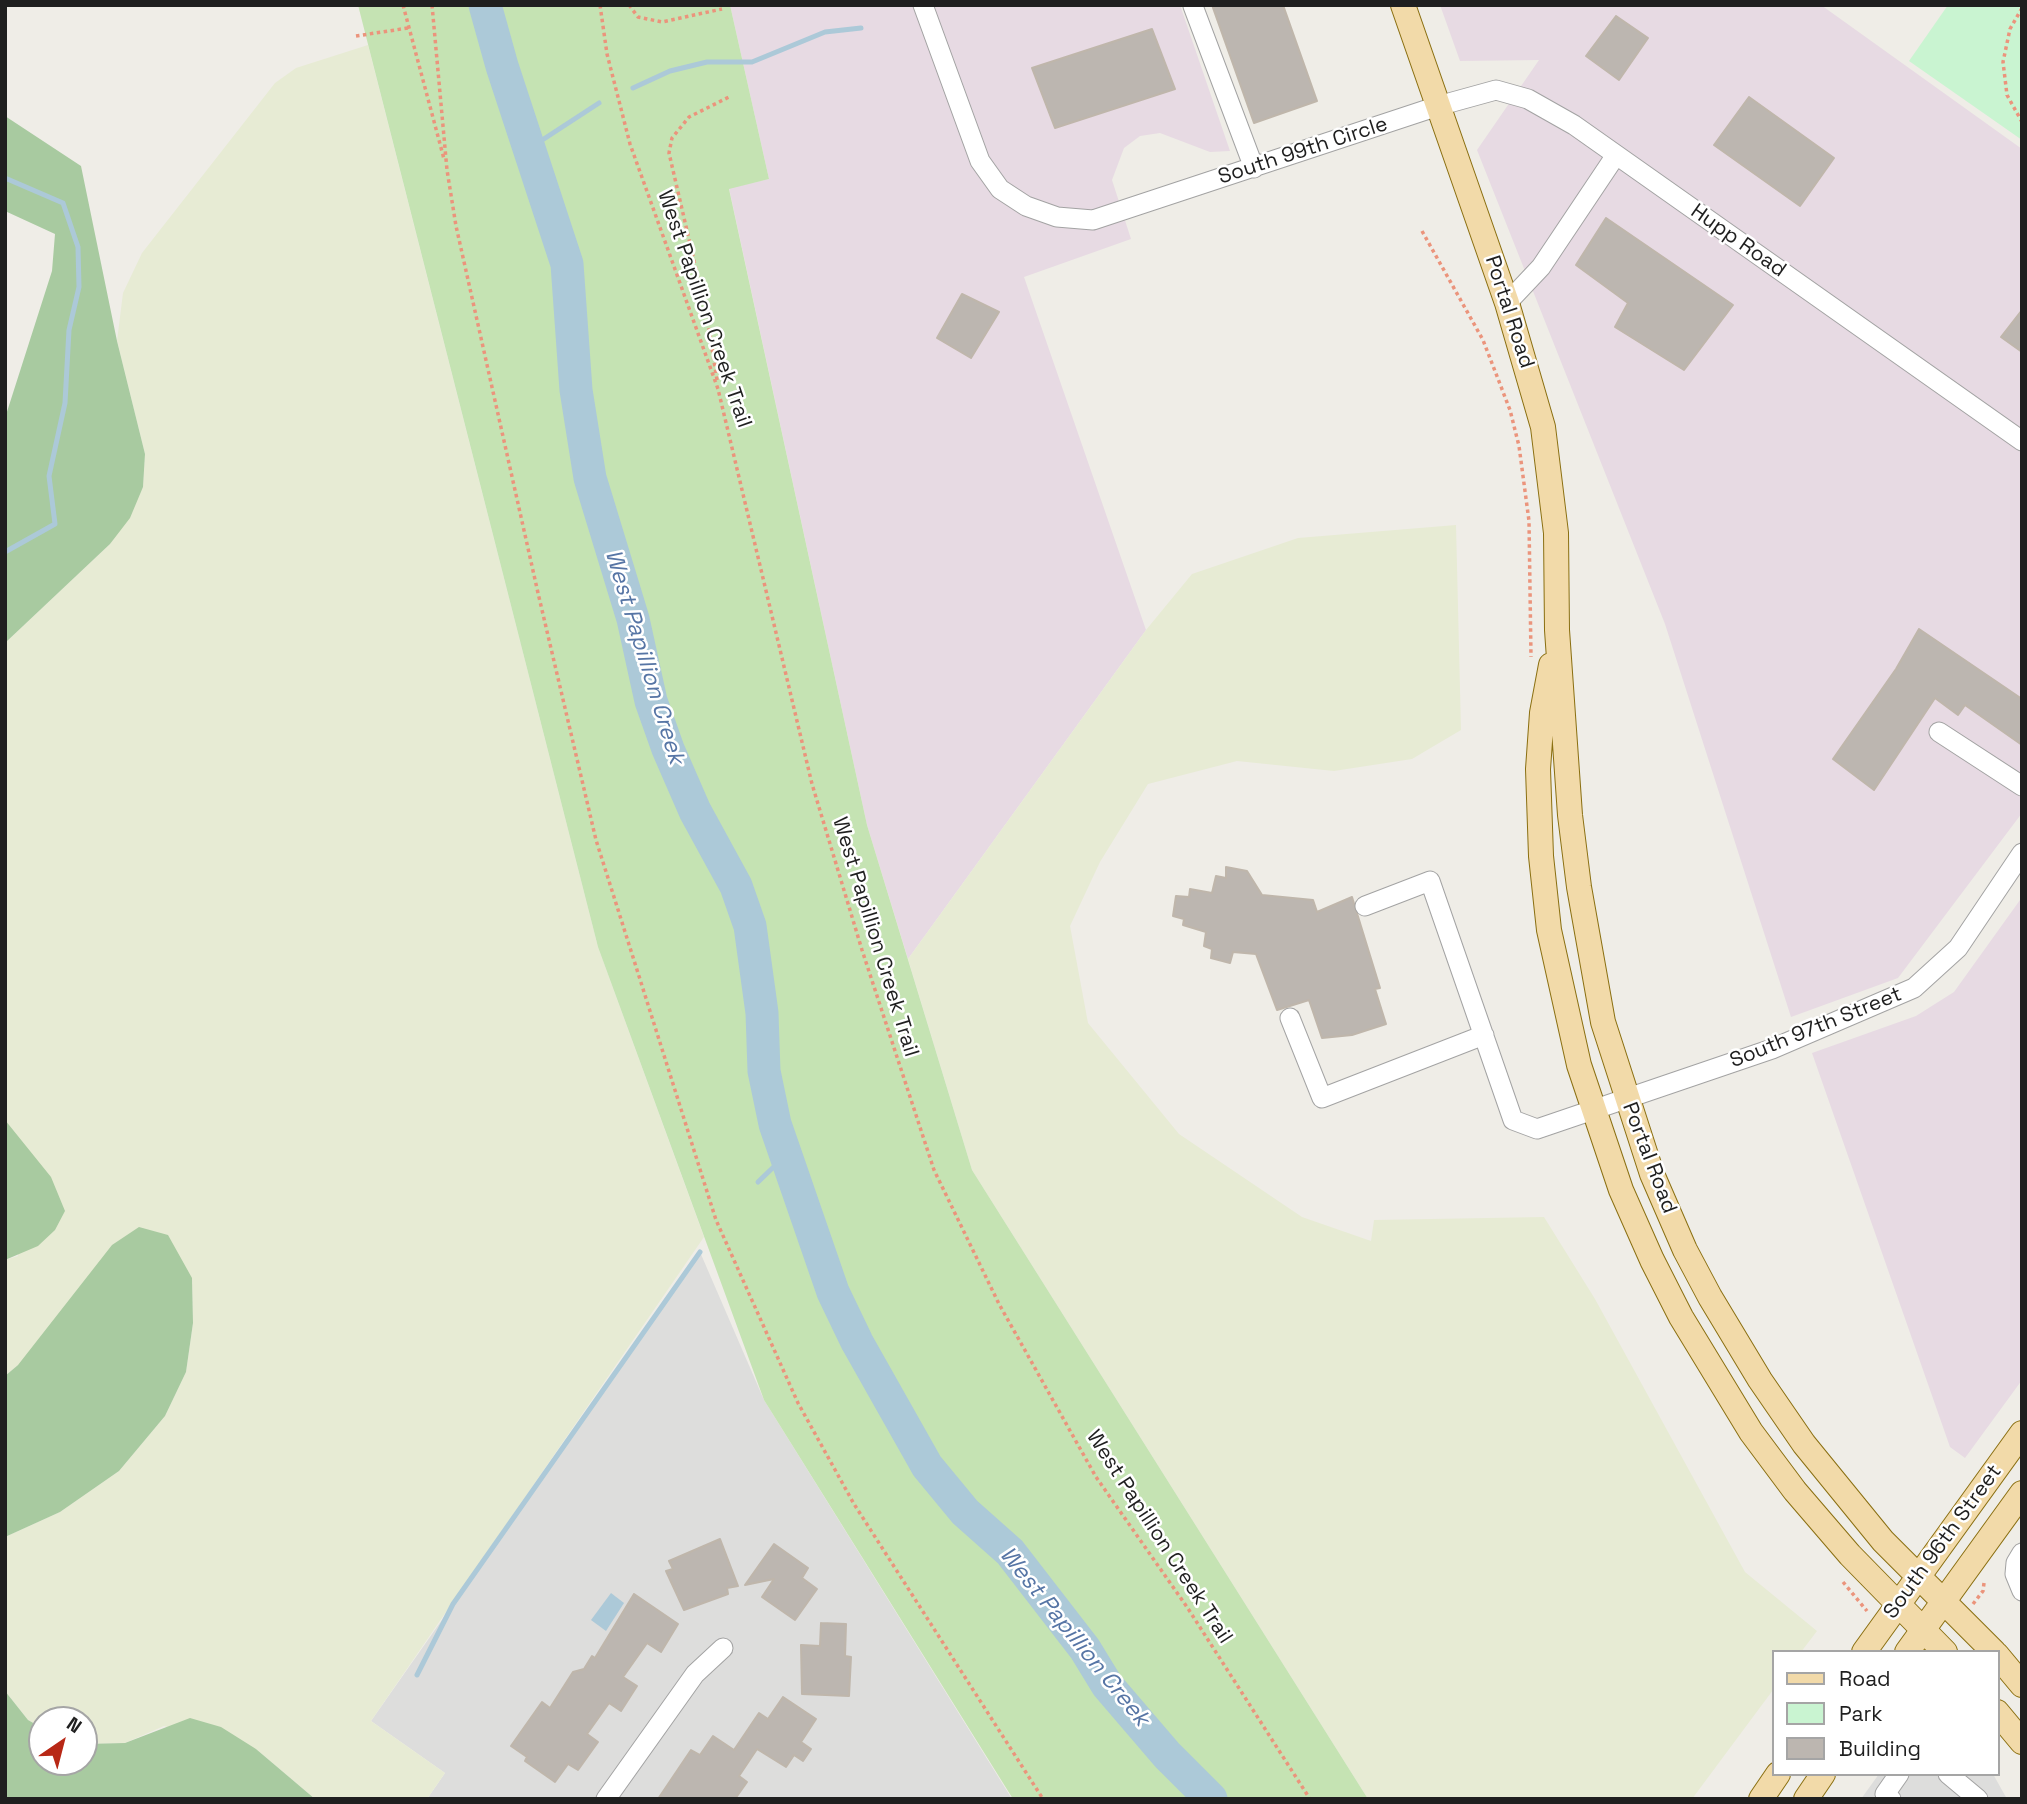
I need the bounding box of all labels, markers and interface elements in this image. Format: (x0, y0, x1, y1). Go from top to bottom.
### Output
street label: South 99th Circle (1215, 112, 1391, 190)
street label: West Papillion Creek Trail (651, 187, 757, 431)
street label: Hupp Road (1685, 199, 1791, 283)
street label: Portal Road (1479, 253, 1539, 371)
water label: West Papillion Creek (598, 546, 690, 768)
street label: West Papillion Creek Trail (826, 814, 924, 1060)
street label: South 97th Street (1726, 982, 1906, 1074)
street label: Portal Road (1616, 1099, 1682, 1217)
street label: West Papillion Creek Trail (1080, 1426, 1238, 1648)
street label: South 96th Street (1879, 1460, 2007, 1624)
water label: West Papillion Creek (993, 1542, 1155, 1732)
legend (1772, 1650, 1999, 1776)
text: Road (1839, 1665, 1891, 1692)
text: Park (1839, 1700, 1883, 1727)
north arrow (28, 1706, 98, 1776)
text: N (62, 1711, 87, 1739)
text: Building (1839, 1735, 1921, 1762)

